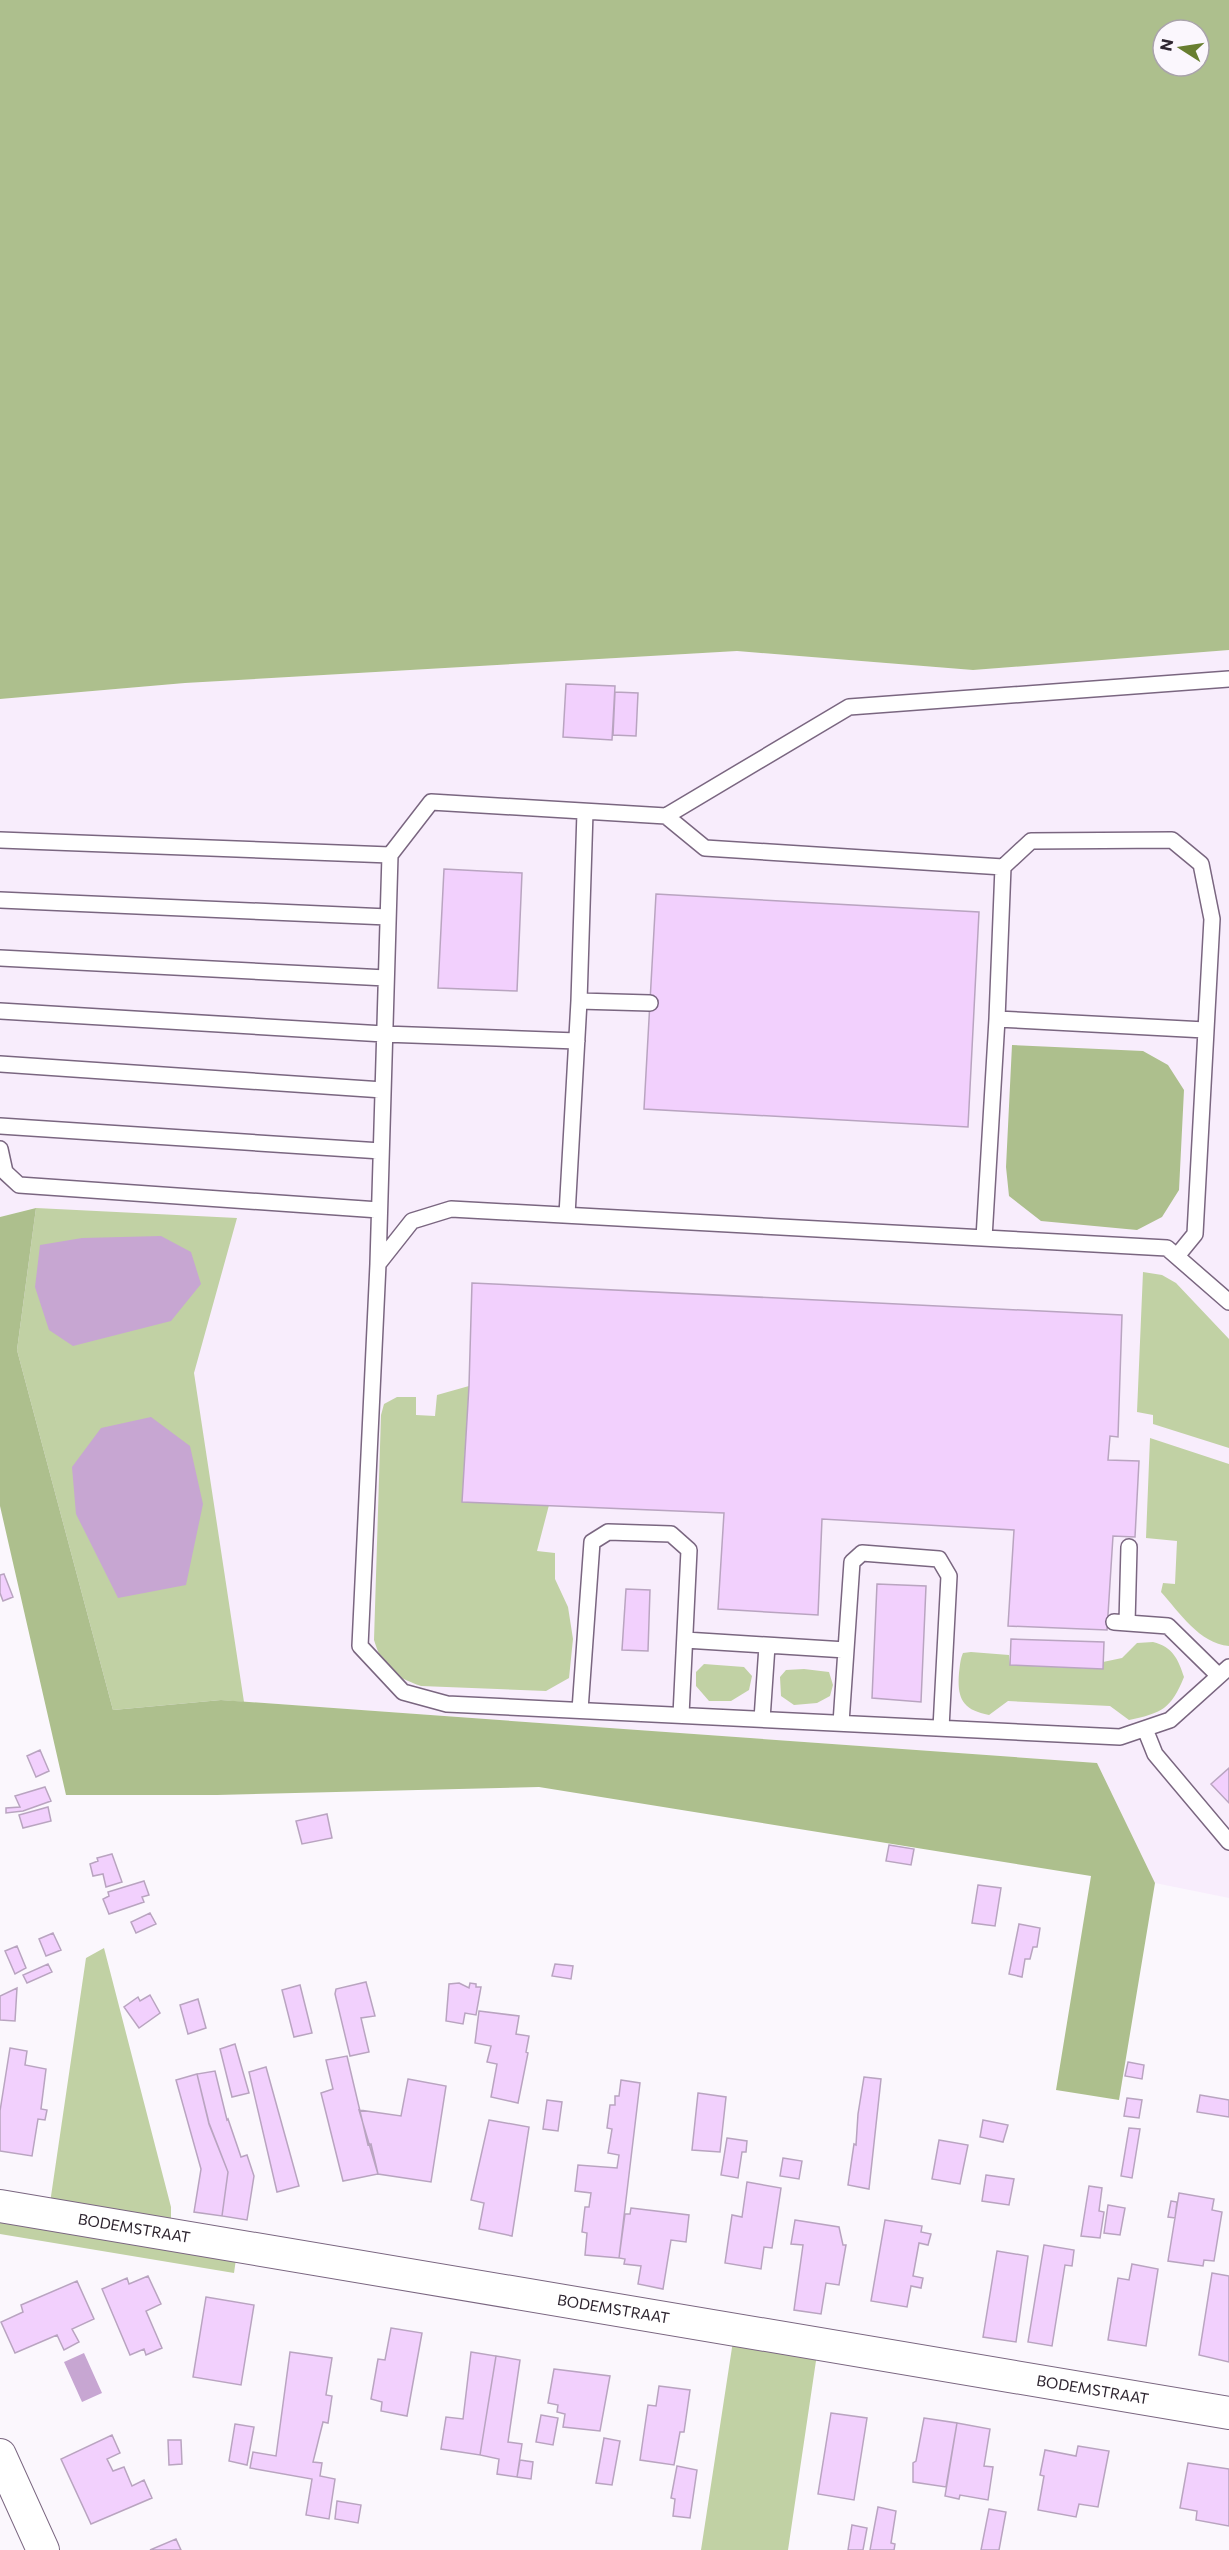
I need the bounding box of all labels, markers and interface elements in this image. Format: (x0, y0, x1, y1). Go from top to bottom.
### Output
north arrow (1151, 18, 1211, 78)
text: N (1155, 37, 1176, 53)
street label: BODEMSTRAAT (77, 2209, 192, 2246)
street label: BODEMSTRAAT (556, 2290, 671, 2327)
street label: BODEMSTRAAT (1035, 2371, 1151, 2407)

